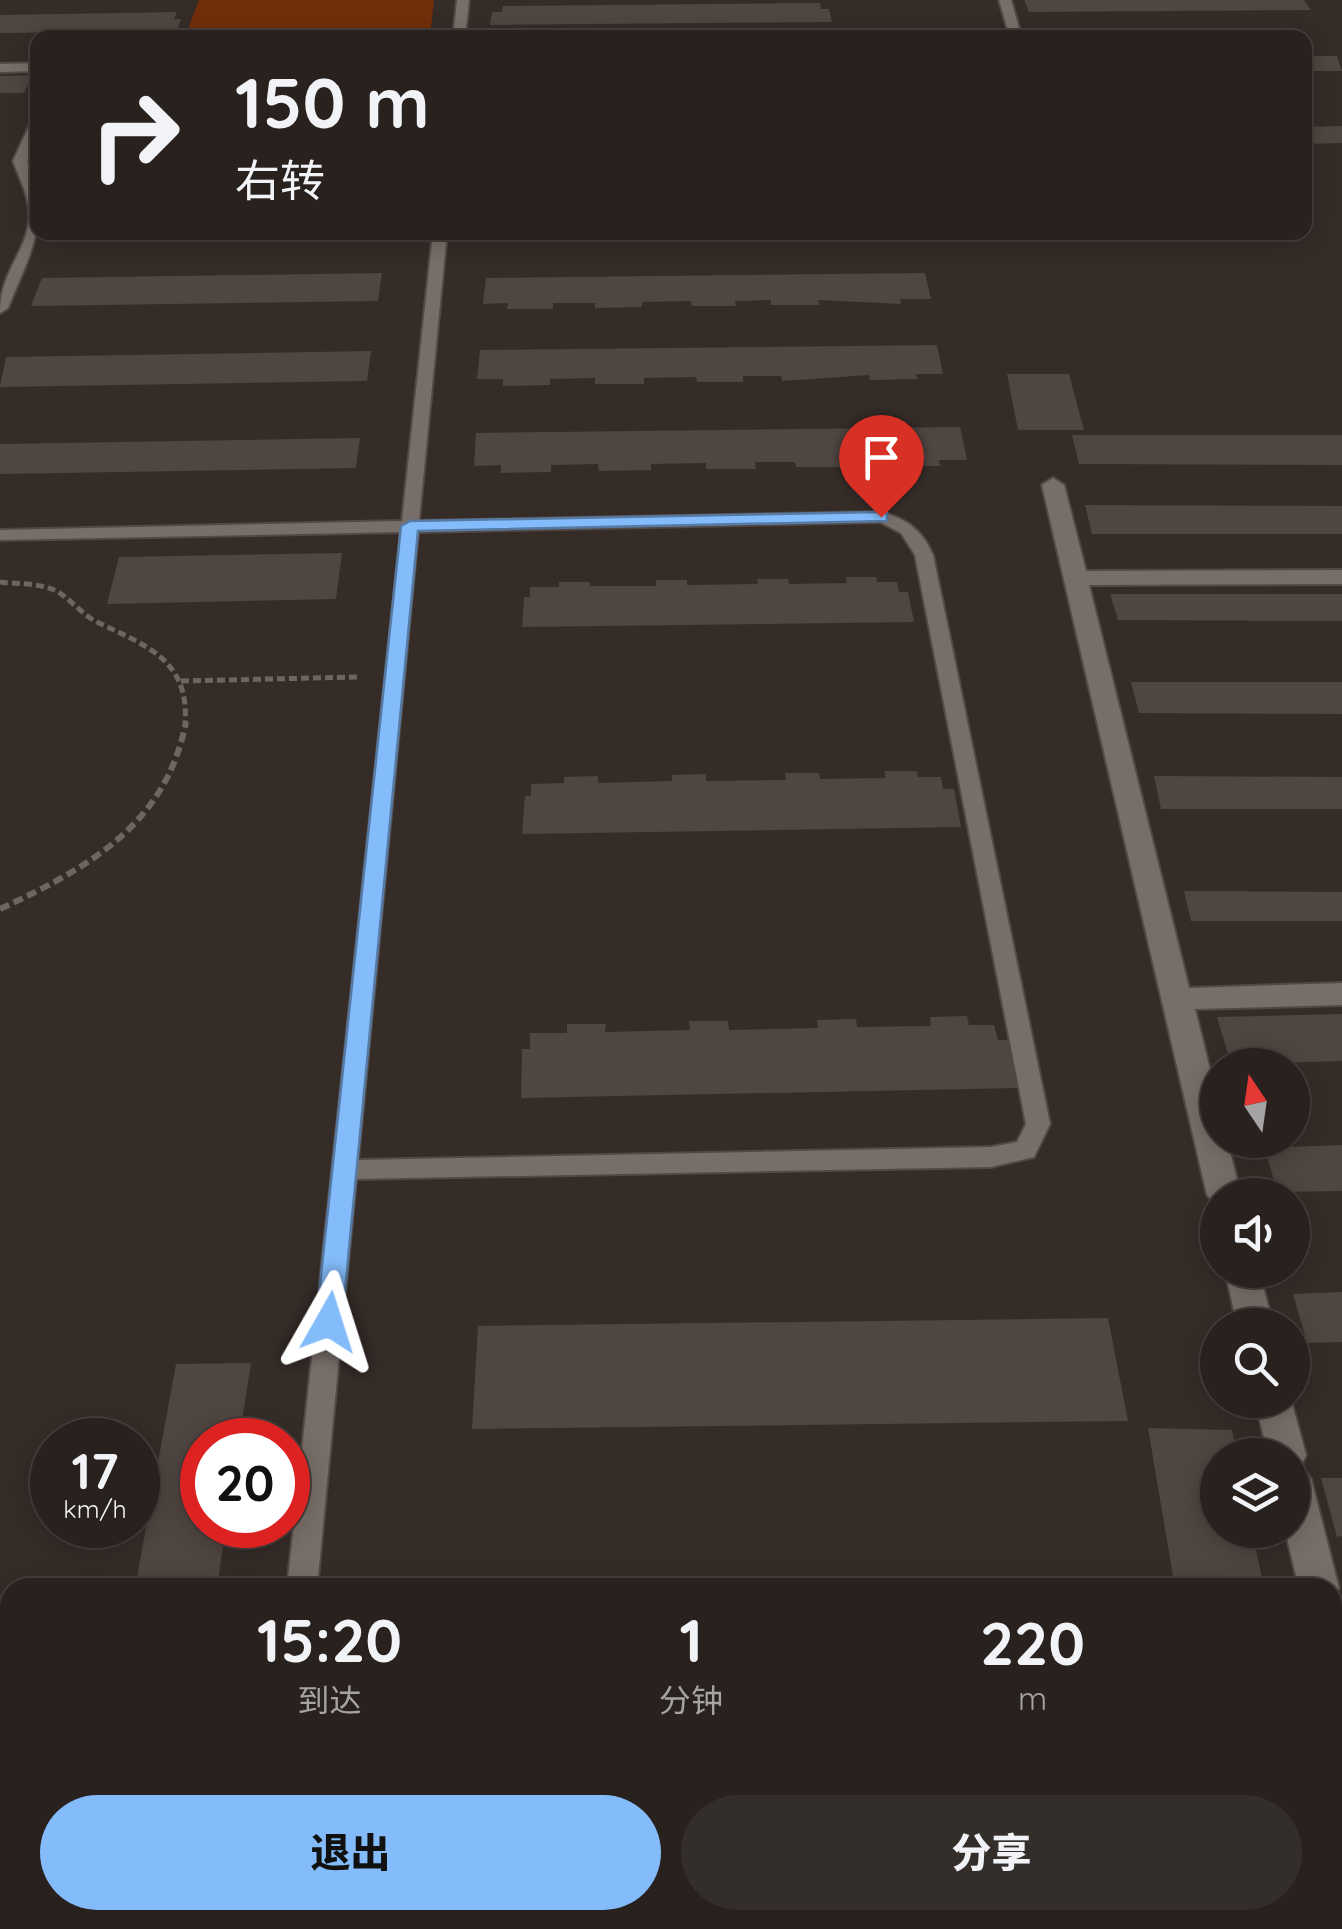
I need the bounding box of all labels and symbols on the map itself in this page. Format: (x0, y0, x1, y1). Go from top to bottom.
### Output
pin (839, 415, 924, 518)
north arrow (1200, 1048, 1310, 1158)
position arrow (277, 1270, 381, 1374)
speed limit sign: 20 (180, 1418, 310, 1548)

